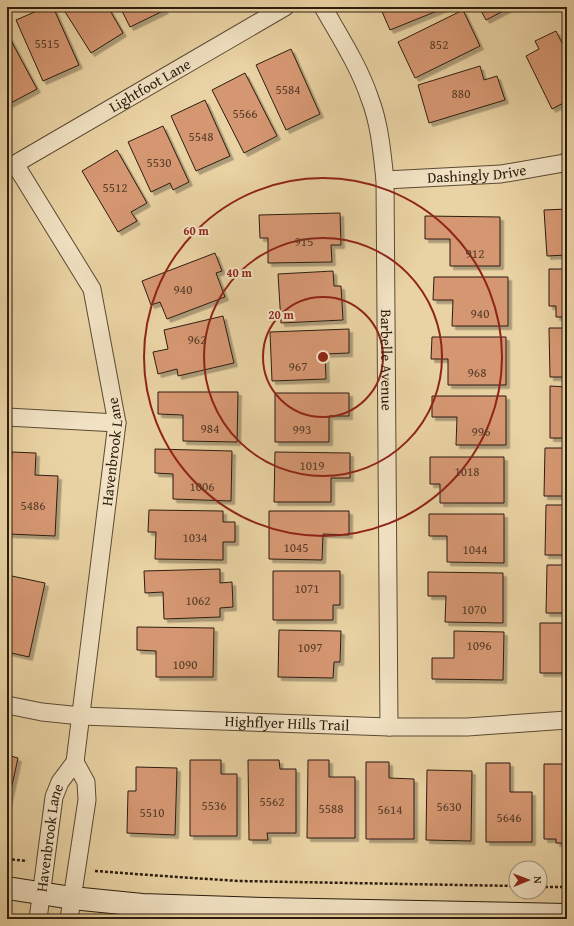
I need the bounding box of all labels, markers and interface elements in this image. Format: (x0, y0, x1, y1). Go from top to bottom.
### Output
house number: 5515 (34, 34, 60, 53)
house number: 852 (430, 35, 448, 54)
street label: Lightfoot Lane (105, 53, 194, 117)
house number: 5584 (275, 80, 301, 99)
house number: 880 (452, 84, 470, 103)
house number: 5566 (232, 104, 258, 123)
house number: 5548 (188, 127, 214, 146)
house number: 5530 (146, 153, 172, 172)
street label: Dashingly Drive (427, 159, 528, 188)
house number: 5512 (102, 178, 128, 197)
text: 60 m (183, 222, 209, 239)
house number: 915 (295, 232, 313, 251)
house number: 912 (466, 244, 484, 263)
text: 40 m (226, 264, 252, 281)
house number: 940 (174, 280, 192, 299)
house number: 940 (471, 304, 489, 323)
text: 20 m (268, 306, 294, 323)
street label: Barbelle Avenue (376, 309, 398, 411)
house number: 962 (188, 330, 206, 349)
centre of rings (316, 350, 330, 364)
house number: 967 (289, 357, 307, 376)
house number: 968 (468, 363, 486, 382)
street label: Havenbrook Lane (96, 396, 127, 507)
house number: 984 (201, 419, 219, 438)
house number: 993 (293, 420, 311, 439)
house number: 996 (472, 422, 490, 441)
house number: 1019 (299, 456, 325, 475)
house number: 1018 (454, 462, 480, 481)
house number: 1006 (189, 477, 215, 496)
house number: 5486 (20, 496, 46, 515)
house number: 1034 (182, 528, 208, 547)
house number: 1045 (283, 538, 309, 557)
house number: 1044 (462, 540, 488, 559)
house number: 1071 (294, 579, 320, 598)
house number: 1062 (185, 591, 211, 610)
house number: 1070 (461, 600, 487, 619)
house number: 1096 (466, 636, 492, 655)
house number: 1097 (297, 638, 323, 657)
house number: 1090 (172, 655, 198, 674)
street label: Highflyer Hills Trail (224, 710, 350, 736)
street label: Havenbrook Lane (31, 780, 68, 893)
house number: 5562 (259, 792, 285, 811)
house number: 5536 (201, 796, 227, 815)
house number: 5630 (436, 797, 462, 816)
house number: 5588 (318, 799, 344, 818)
house number: 5614 (377, 800, 403, 819)
house number: 5510 (139, 803, 165, 822)
house number: 5646 (496, 808, 522, 827)
north arrow (508, 860, 548, 900)
text: N (530, 876, 546, 884)

